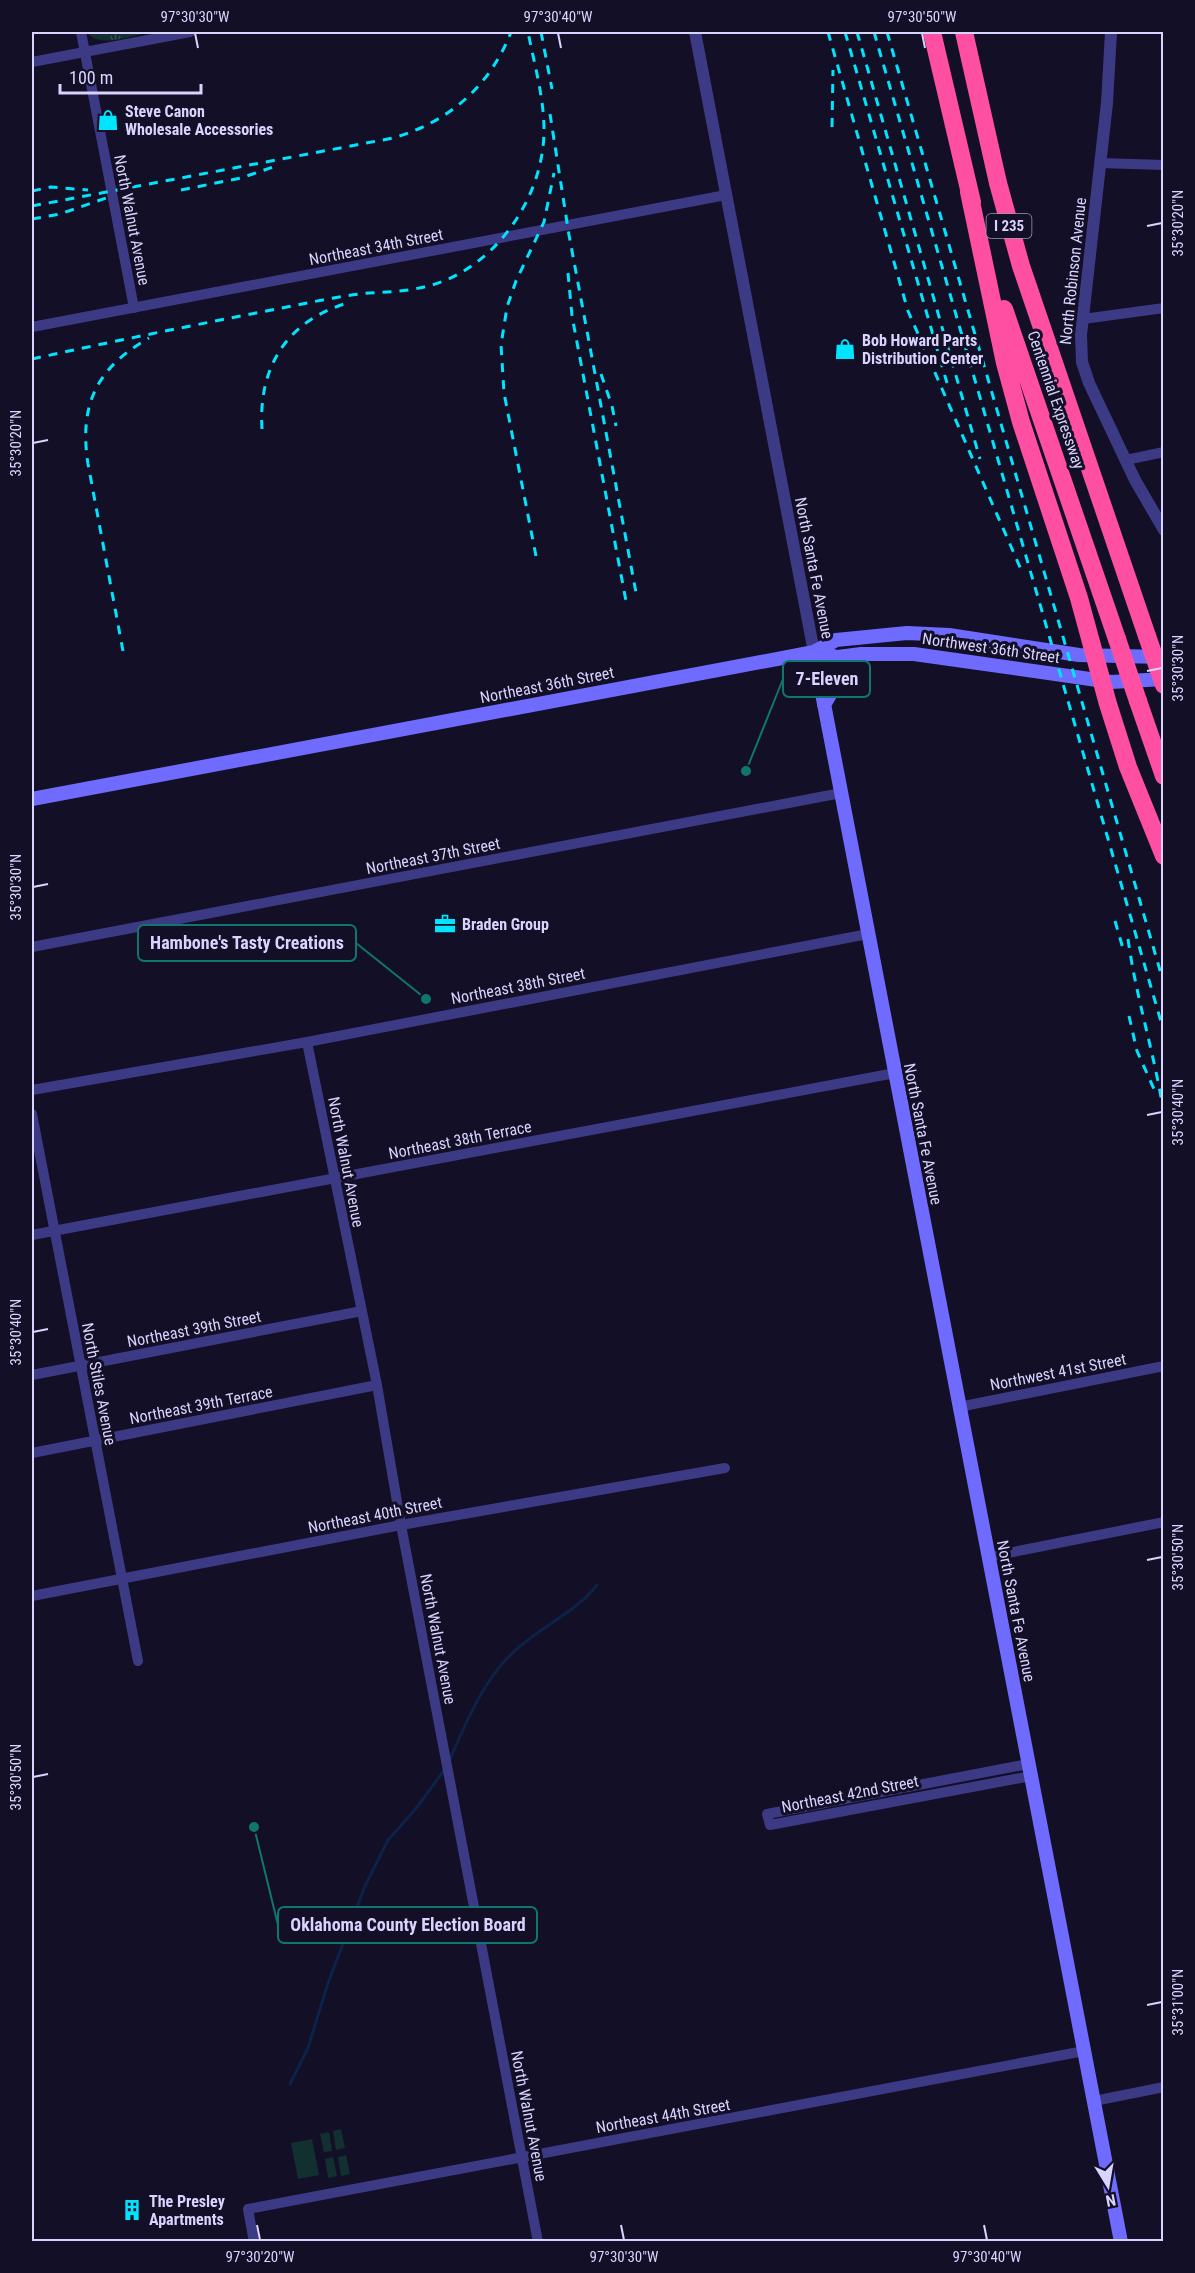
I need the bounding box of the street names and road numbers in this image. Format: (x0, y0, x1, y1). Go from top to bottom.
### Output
street label: North Walnut Avenue (110, 153, 154, 287)
street label: North Robinson Avenue (1056, 196, 1090, 346)
road number: I 235 (986, 214, 1032, 238)
street label: Northeast 34th Street (307, 225, 445, 269)
street label: Centennial Expressway (1023, 328, 1089, 472)
street label: North Santa Fe Avenue (791, 496, 837, 640)
street label: Northwest 36th Street (921, 629, 1061, 667)
street label: Northeast 36th Street (478, 663, 616, 707)
street label: Northeast 37th Street (364, 834, 502, 878)
street label: Northeast 38th Street (449, 964, 587, 1008)
street label: North Santa Fe Avenue (900, 1062, 946, 1206)
street label: North Walnut Avenue (324, 1095, 368, 1229)
street label: Northeast 38th Terrace (387, 1117, 533, 1163)
street label: Northeast 39th Street (125, 1307, 263, 1351)
street label: North Stiles Avenue (78, 1321, 120, 1447)
street label: Northwest 41st Street (988, 1349, 1128, 1395)
street label: Northeast 39th Terrace (128, 1382, 274, 1428)
street label: Northeast 40th Street (306, 1493, 444, 1537)
street label: North Santa Fe Avenue (993, 1539, 1039, 1683)
street label: North Walnut Avenue (416, 1572, 460, 1706)
street label: Northeast 42nd Street (780, 1771, 920, 1817)
street label: North Walnut Avenue (507, 2049, 551, 2183)
street label: Northeast 44th Street (594, 2095, 732, 2137)

